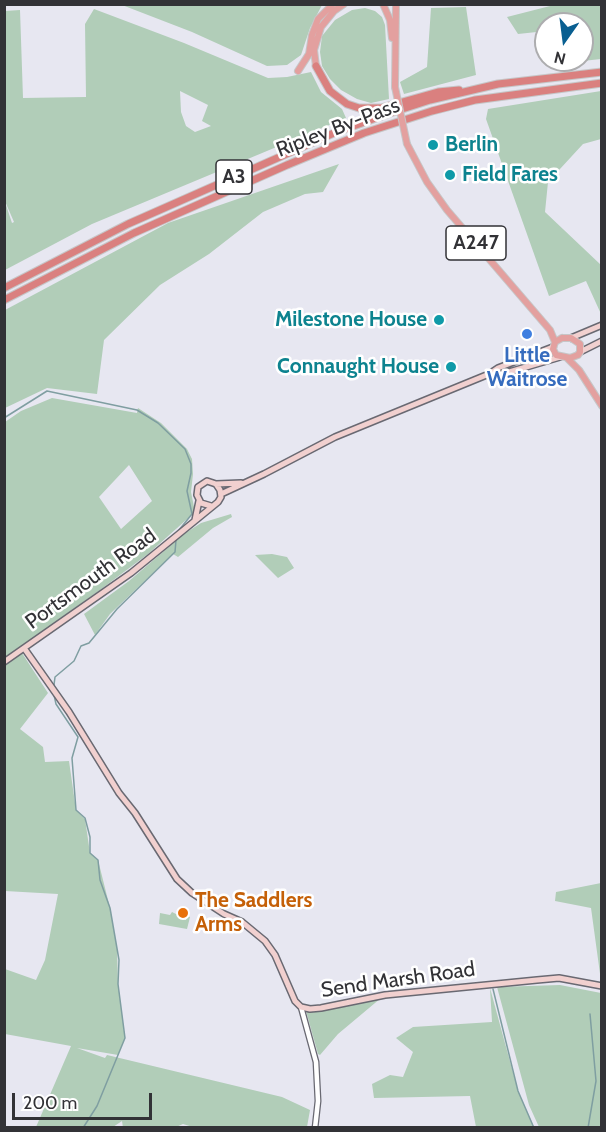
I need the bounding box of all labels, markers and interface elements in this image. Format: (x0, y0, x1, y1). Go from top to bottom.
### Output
north arrow (534, 12, 594, 72)
text: N (552, 47, 568, 69)
street label: Ripley By-Pass (273, 93, 403, 163)
place label: Berlin (445, 132, 498, 158)
marker: Berlin (426, 138, 440, 152)
road number: A3 (216, 160, 252, 194)
place label: Field Fares (462, 162, 558, 188)
marker: Field Fares (443, 168, 457, 182)
road number: A247 (446, 226, 506, 260)
place label: Milestone House (275, 307, 427, 333)
marker: Milestone House (432, 313, 446, 327)
marker: Little Waitrose (520, 327, 534, 341)
place label: Little Waitrose (487, 343, 567, 393)
place label: Connaught House (277, 354, 439, 380)
marker: Connaught House (444, 360, 458, 374)
street label: Portsmouth Road (21, 523, 161, 635)
place label: The Saddlers Arms (195, 888, 312, 938)
marker: The Saddlers Arms (176, 906, 190, 920)
street label: Send Marsh Road (319, 957, 477, 1003)
scale bar (15, 1081, 154, 1119)
text: 200 m (23, 1092, 77, 1114)

